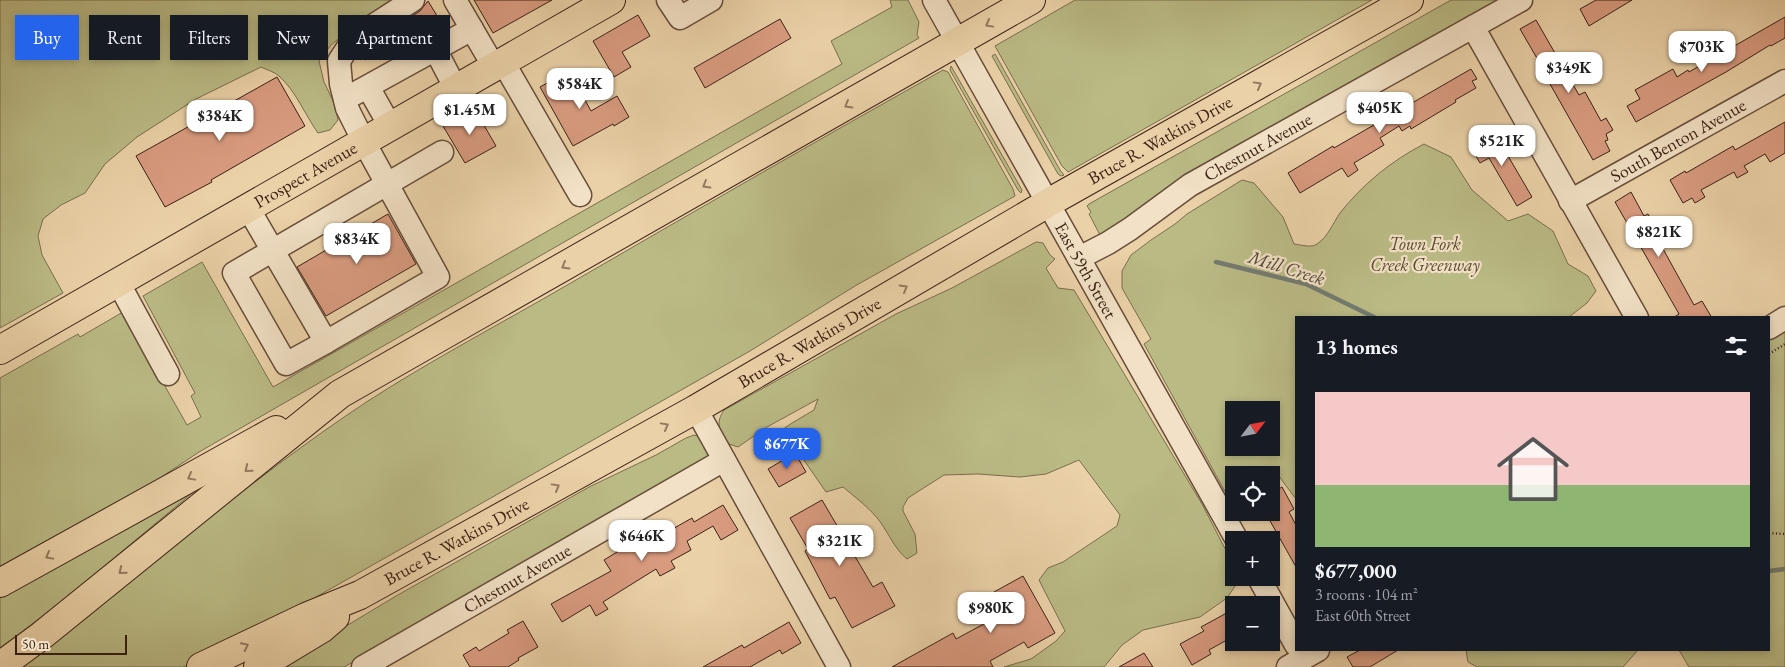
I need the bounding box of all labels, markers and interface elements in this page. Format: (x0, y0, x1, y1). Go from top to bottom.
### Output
chip: Buy (15, 15, 79, 60)
chip: Rent (89, 15, 160, 60)
chip: Filters (170, 15, 248, 60)
chip: New (258, 15, 328, 60)
chip: Apartment (338, 15, 450, 60)
one-way arrow (985, 18, 994, 28)
pin: $703K (1667, 30, 1737, 73)
text: $703K (1680, 36, 1724, 57)
pin: $349K (1534, 52, 1604, 94)
text: $349K (1547, 57, 1591, 78)
pin: $584K (545, 68, 615, 110)
text: $584K (558, 73, 602, 94)
one-way arrow (1252, 82, 1261, 92)
street label: Bruce R. Watkins Drive (1083, 90, 1236, 189)
pin: $405K (1345, 92, 1415, 134)
street label: South Benton Avenue (1606, 93, 1750, 187)
pin: $1.45M (429, 94, 511, 136)
text: $405K (1358, 97, 1402, 118)
one-way arrow (844, 98, 853, 108)
text: $1.45M (444, 99, 496, 120)
pin: $384K (185, 100, 255, 142)
text: $384K (198, 105, 242, 126)
street label: Chestnut Avenue (1199, 107, 1316, 186)
pin: $521K (1467, 124, 1537, 167)
text: $521K (1480, 130, 1524, 151)
street label: Prospect Avenue (249, 136, 361, 213)
one-way arrow (703, 179, 712, 189)
pin: $821K (1624, 216, 1694, 258)
street label: East 59th Street (1050, 218, 1123, 323)
text: $821K (1637, 221, 1681, 242)
pin: $834K (322, 222, 392, 265)
text: $834K (335, 228, 379, 249)
park label: Town Fork Creek Greenway (1370, 232, 1481, 277)
water label: Mill Creek (1245, 244, 1328, 291)
one-way arrow (562, 259, 571, 269)
one-way arrow (899, 284, 908, 294)
street label: Bruce R. Watkins Drive (733, 291, 885, 393)
icon: filters (1722, 332, 1750, 360)
text: 13 homes (1315, 333, 1398, 360)
north arrow (1225, 401, 1280, 456)
map controls (1225, 401, 1280, 651)
one-way arrow (660, 423, 669, 433)
icon: home (1488, 424, 1578, 514)
pin: $677K (752, 428, 822, 470)
text: $677K (765, 433, 809, 454)
one-way arrow (245, 463, 254, 471)
button: locate (1225, 466, 1280, 521)
one-way arrow (187, 471, 196, 481)
one-way arrow (551, 483, 560, 493)
street label: Bruce R. Watkins Drive (380, 492, 533, 590)
pin: $646K (607, 520, 677, 562)
pin: $321K (805, 524, 875, 567)
text: $646K (620, 525, 664, 546)
text: $321K (818, 530, 862, 551)
button: + (1225, 531, 1280, 586)
street label: Chestnut Avenue (459, 538, 575, 618)
one-way arrow (45, 550, 54, 560)
text: $677,000 (1315, 557, 1397, 584)
one-way arrow (118, 565, 127, 574)
text: 3 rooms · 104 m² (1315, 584, 1418, 605)
pin: $980K (956, 592, 1026, 634)
button: − (1225, 596, 1280, 651)
text: $980K (969, 597, 1013, 618)
text: East 60th Street (1315, 605, 1410, 626)
scale bar (15, 632, 128, 655)
text: 50 m (22, 635, 49, 653)
one-way arrow (240, 642, 249, 652)

